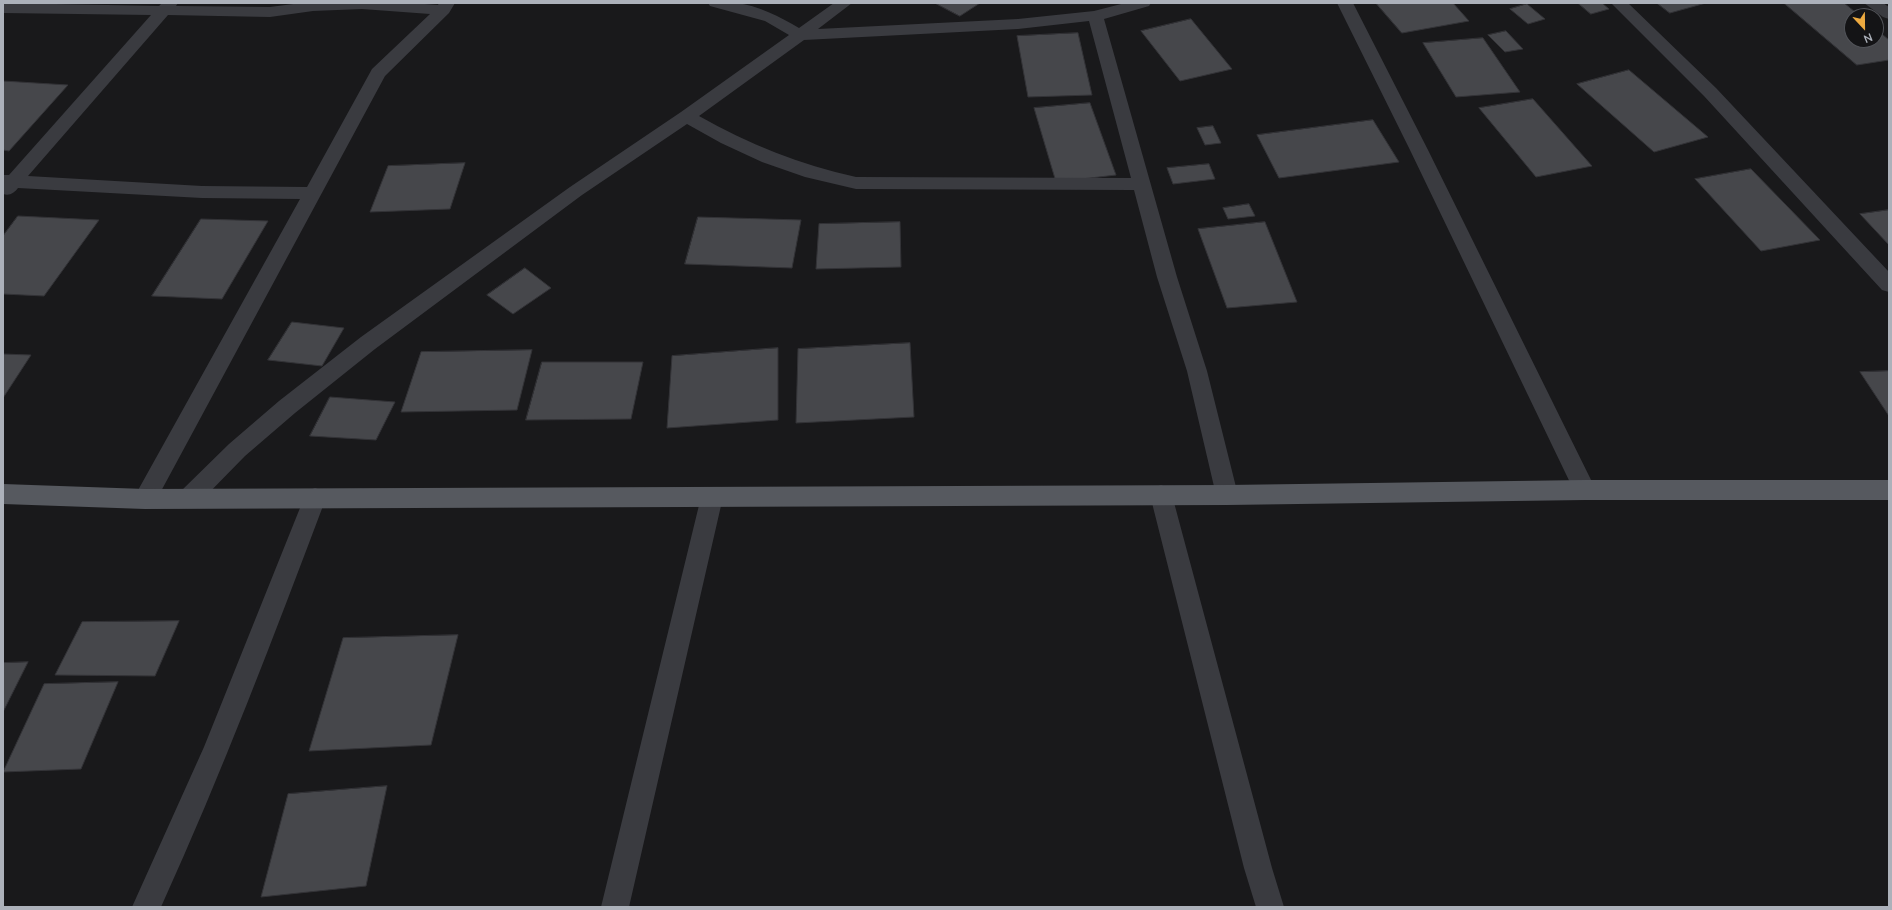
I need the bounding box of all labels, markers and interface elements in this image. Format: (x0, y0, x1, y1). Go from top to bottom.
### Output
north arrow (1844, 8, 1884, 48)
text: N (1862, 30, 1875, 46)

